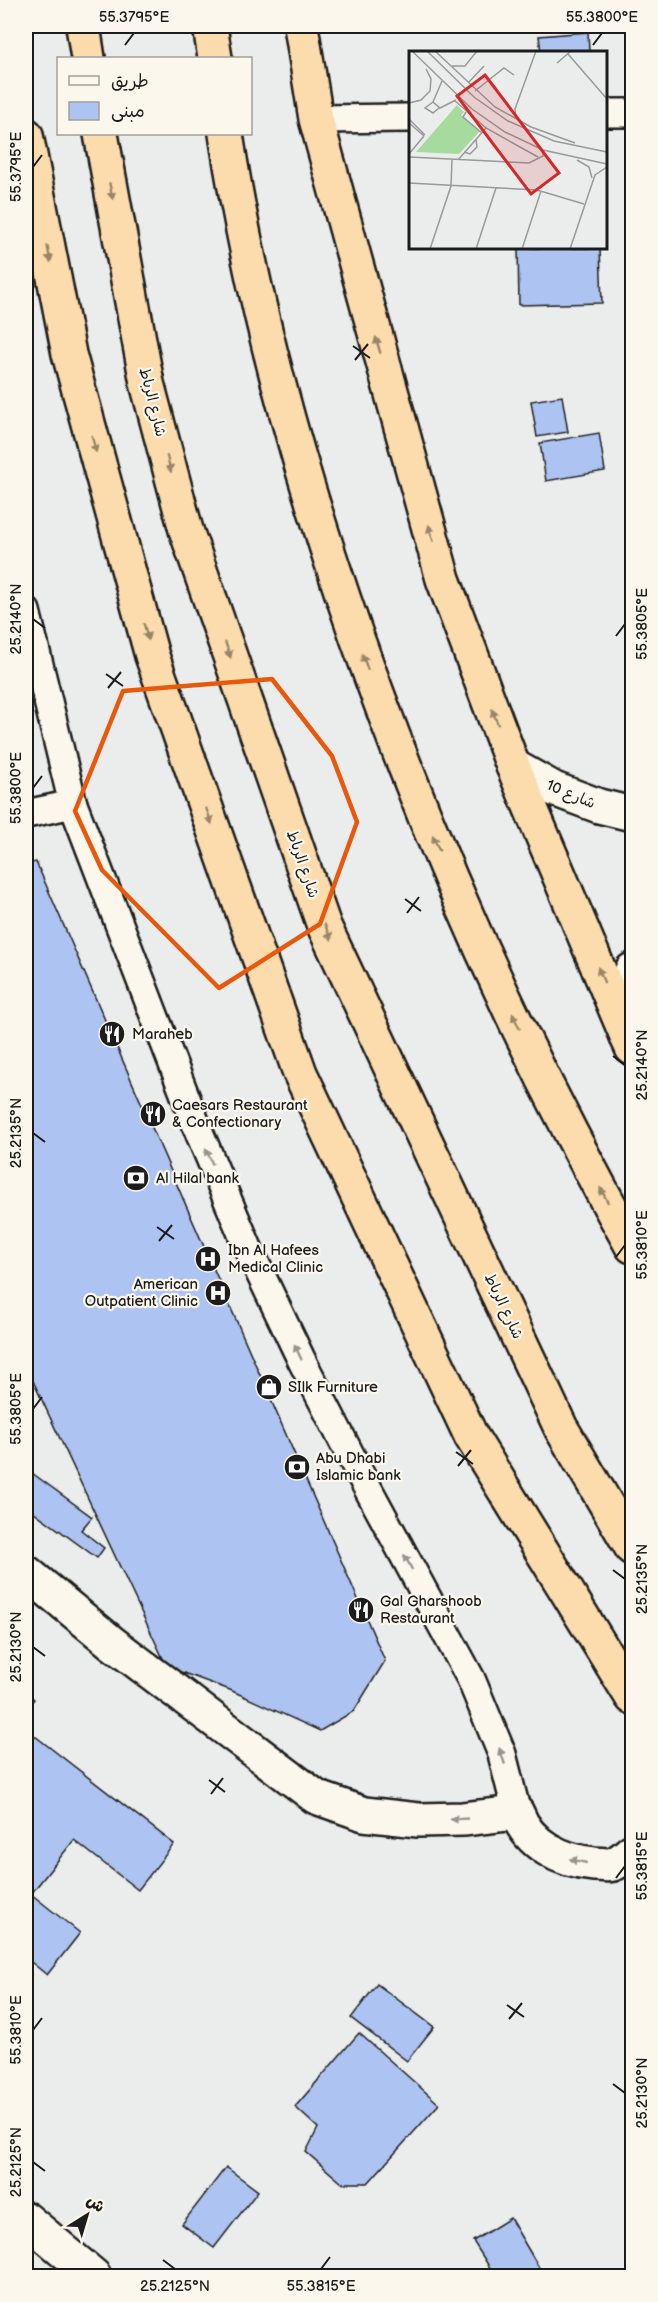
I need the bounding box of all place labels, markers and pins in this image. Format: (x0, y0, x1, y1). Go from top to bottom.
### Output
restaurant icon: Maraheb (97, 1019, 127, 1049)
place label: Maraheb (132, 1025, 193, 1044)
place label: Caesars Restaurant & Confectionary (172, 1096, 308, 1132)
restaurant icon: Caesars Restaurant & Confectionary (138, 1099, 168, 1129)
bank icon: Al Hilal bank (121, 1163, 151, 1193)
place label: Al Hilal bank (156, 1169, 240, 1188)
place label: Ibn Al Hafees Medical Clinic (228, 1241, 323, 1277)
hospital icon: Ibn Al Hafees Medical Clinic (193, 1244, 223, 1274)
place label: American Outpatient Clinic (85, 1275, 198, 1311)
hospital icon: American Outpatient Clinic (203, 1278, 233, 1308)
shop icon: SIlk Furniture (254, 1372, 284, 1402)
place label: SIlk Furniture (288, 1378, 378, 1397)
place label: Abu Dhabi Islamic bank (316, 1449, 401, 1485)
bank icon: Abu Dhabi Islamic bank (282, 1452, 312, 1482)
place label: Gal Gharshoob Restaurant (380, 1592, 482, 1628)
restaurant icon: Gal Gharshoob Restaurant (346, 1595, 376, 1625)

